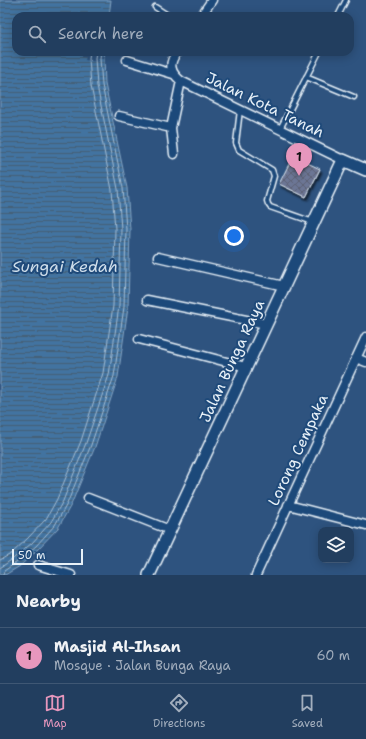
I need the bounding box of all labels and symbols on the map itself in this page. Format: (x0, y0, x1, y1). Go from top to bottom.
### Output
street label: Jalan Kota Tanah (202, 68, 328, 142)
pin: 1 (286, 143, 312, 176)
your location (224, 226, 244, 246)
water label: Sungai Kedah (12, 256, 118, 277)
street label: Jalan Bunga Raya (195, 296, 269, 426)
street label: Lorong Cempaka (263, 390, 333, 509)
scale bar (12, 547, 83, 566)

